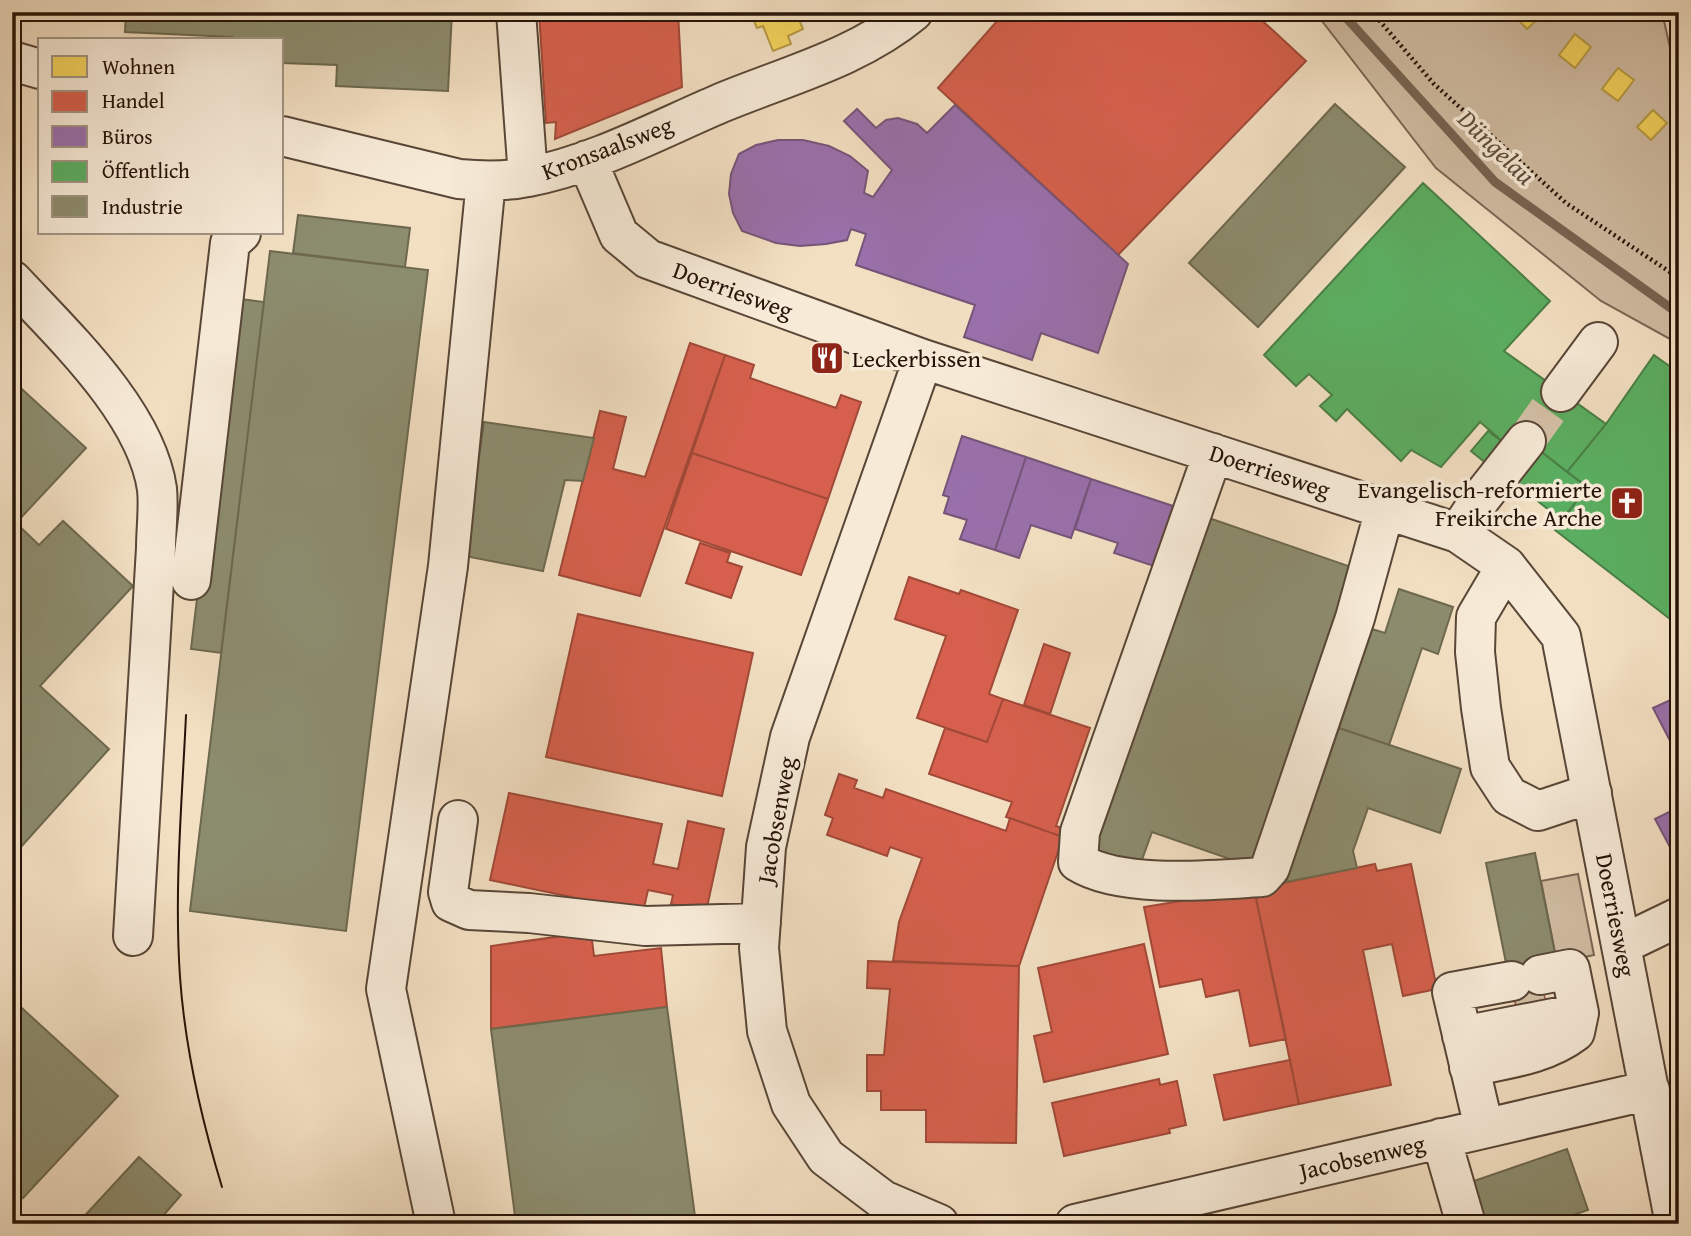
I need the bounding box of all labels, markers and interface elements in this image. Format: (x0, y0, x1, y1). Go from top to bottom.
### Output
legend (38, 38, 284, 234)
text: Wohnen (102, 51, 175, 82)
text: Handel (102, 85, 165, 116)
water label: Düngelau (1449, 99, 1545, 194)
street label: Kronsaalsweg (536, 107, 678, 189)
text: Büros (102, 121, 153, 152)
text: Öffentlich (102, 155, 190, 186)
text: Industrie (102, 191, 183, 222)
street label: Doerriesweg (668, 252, 798, 328)
restaurant icon: Leckerbissen (808, 339, 846, 377)
place label: Leckerbissen (852, 341, 982, 376)
street label: Doerriesweg (1205, 435, 1335, 507)
place label: Evangelisch-reformierte Freikirche Arche (1358, 472, 1602, 535)
church icon: Evangelisch-reformierte Freikirche Arche (1608, 484, 1646, 522)
street label: Jacobsenweg (747, 754, 804, 889)
street label: Doerriesweg (1587, 850, 1645, 980)
street label: Jacobsenweg (1293, 1126, 1428, 1189)

